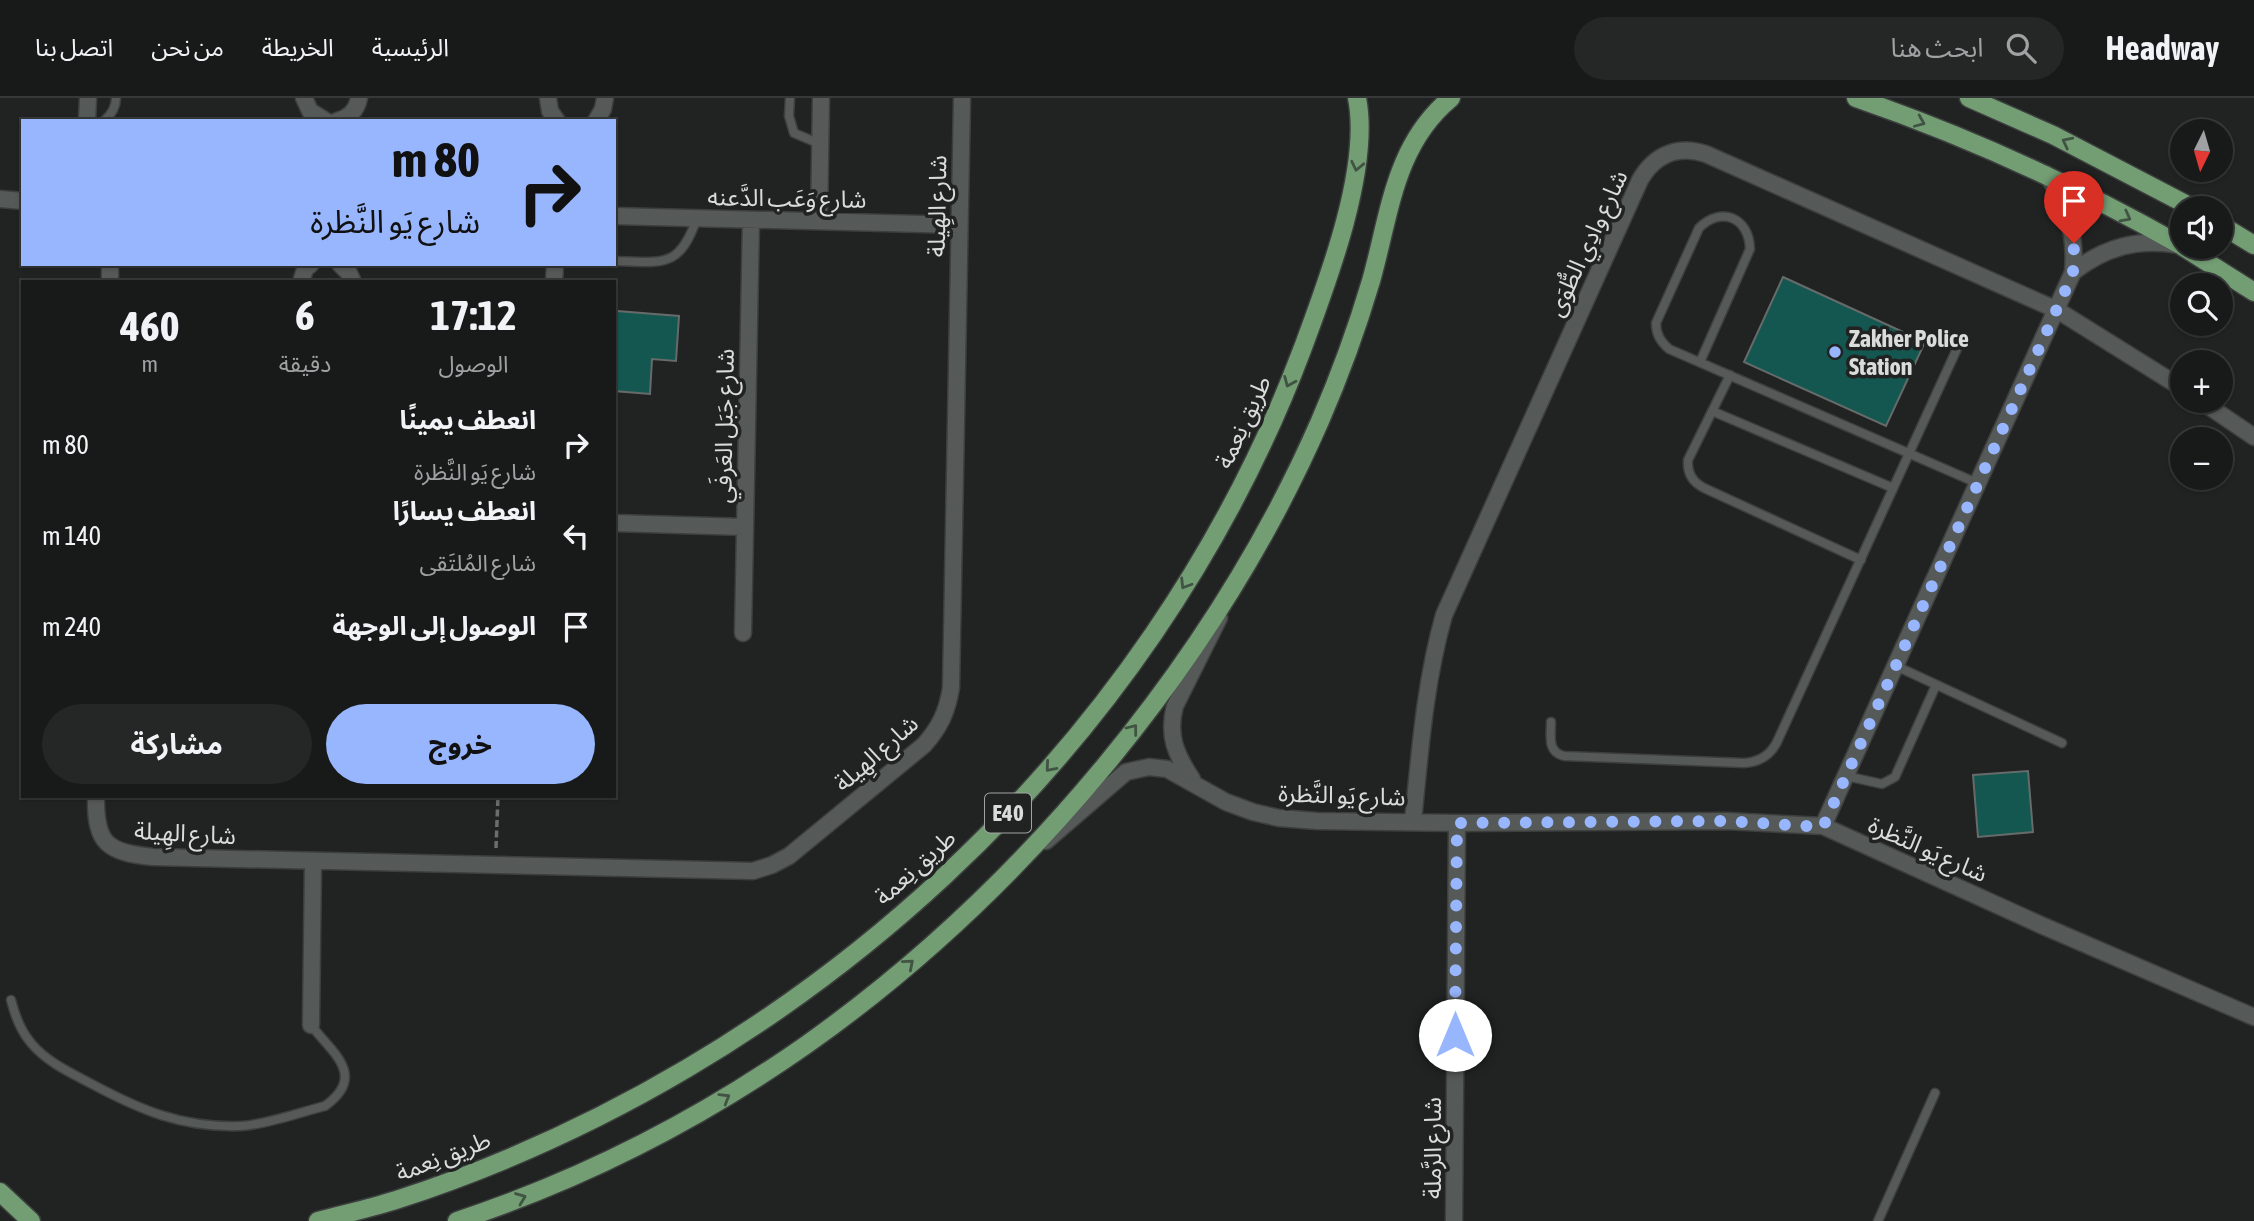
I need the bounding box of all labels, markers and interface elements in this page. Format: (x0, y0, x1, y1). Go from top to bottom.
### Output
search box (1574, 17, 2064, 80)
icon: search (2002, 29, 2040, 67)
text: Headway (2106, 29, 2219, 67)
text: ابحث هنا (1890, 33, 1984, 63)
text: اتصل بنا (35, 34, 113, 61)
text: من نحن (151, 34, 224, 61)
text: الخريطة (262, 34, 334, 61)
text: الرئيسية (372, 34, 449, 61)
one-way arrow (1913, 113, 1925, 127)
north arrow (2170, 119, 2233, 182)
map controls (2170, 119, 2233, 490)
text: 80 m (392, 131, 480, 187)
one-way arrow (2062, 137, 2075, 150)
icon: right (504, 147, 595, 238)
street label: شارع الهِيلة (923, 155, 957, 257)
one-way arrow (1351, 160, 1365, 172)
street label: شارع وادِي الطُّوَى (1540, 165, 1638, 323)
pin (2044, 171, 2104, 243)
street label: شارع وَعَب الدَّعنه (707, 182, 867, 217)
icon: arrive (2055, 182, 2093, 220)
button: sound (2170, 196, 2233, 259)
text: شارع يَو النَّظرة (310, 203, 480, 240)
one-way arrow (2119, 208, 2131, 222)
button: search (2170, 273, 2233, 336)
text: 6 (295, 291, 315, 339)
text: 17:12 (430, 291, 517, 339)
text: 460 (120, 302, 180, 350)
place label: Zakher Police Station (1849, 325, 1969, 380)
marker: Zakher Police Station (1827, 344, 1843, 360)
street label: شارع جَبَل العَرفَي (707, 348, 744, 504)
button: + (2170, 350, 2233, 413)
text: m (142, 351, 158, 377)
text: دقيقة (279, 351, 331, 377)
text: الوصول (439, 351, 509, 377)
street label: طريق نِعمة (1210, 371, 1278, 474)
one-way arrow (1283, 375, 1297, 388)
text: انعطف يمينًا (399, 405, 536, 435)
icon: right (557, 426, 595, 464)
button: − (2170, 427, 2233, 490)
text: 80 m (42, 430, 89, 460)
text: شارع يَو النَّظرة (414, 459, 536, 485)
text: انعطف يسارًا (393, 496, 536, 526)
icon: left (557, 517, 595, 555)
text: 140 m (42, 521, 101, 551)
text: شارع المُلتَقى (419, 550, 536, 576)
one-way arrow (1180, 577, 1193, 590)
icon: arrive (557, 608, 595, 646)
text: الوصول إلى الوجهة (333, 611, 536, 641)
text: 240 m (42, 612, 101, 642)
button: مشاركة (42, 704, 312, 784)
button: خروج (326, 704, 595, 784)
street label: شارع الهِيلة (829, 709, 927, 801)
one-way arrow (1125, 725, 1138, 737)
one-way arrow (1046, 759, 1058, 772)
street label: شارع يَو النَّظرة (1278, 778, 1406, 815)
road number: E40 (985, 793, 1031, 832)
street label: شارع يَو النَّظرة (1863, 809, 1992, 891)
street label: شارع الهِيلة (133, 817, 237, 854)
street label: طريق نِعمة (869, 824, 962, 912)
one-way arrow (901, 960, 914, 972)
position arrow (1418, 998, 1492, 1072)
one-way arrow (717, 1093, 730, 1106)
street label: شارع الرَّملة (1419, 1097, 1450, 1199)
street label: طريق نِعمة (392, 1126, 495, 1188)
one-way arrow (515, 1192, 527, 1206)

